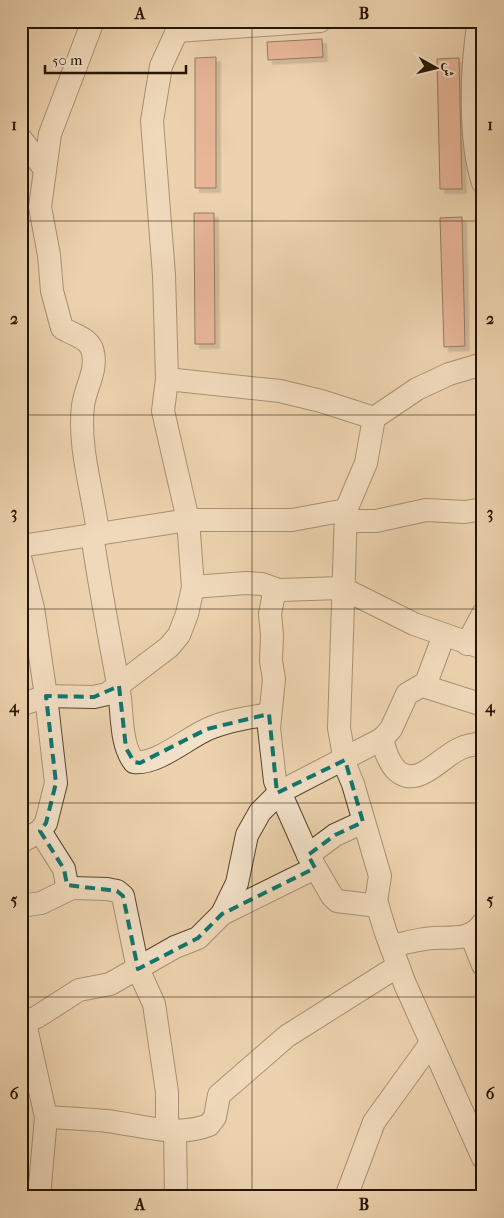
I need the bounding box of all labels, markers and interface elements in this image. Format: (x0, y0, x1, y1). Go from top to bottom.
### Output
text: A (134, 4, 146, 23)
text: B (359, 4, 369, 23)
scale bar (45, 42, 186, 74)
north arrow (412, 42, 462, 92)
text: 50 m (52, 51, 83, 69)
text: ش (439, 62, 458, 78)
text: 1 (11, 115, 17, 134)
text: 1 (487, 115, 493, 134)
text: 2 (10, 309, 18, 328)
text: 2 (486, 309, 494, 328)
text: 3 (11, 503, 17, 523)
text: 3 (487, 503, 493, 523)
text: 4 (8, 697, 20, 717)
text: 4 (484, 697, 496, 717)
text: 5 (11, 890, 18, 909)
text: 5 (487, 890, 494, 909)
text: 6 (10, 1084, 19, 1103)
text: 6 (486, 1084, 495, 1103)
text: A (134, 1195, 146, 1214)
text: B (359, 1195, 369, 1214)

